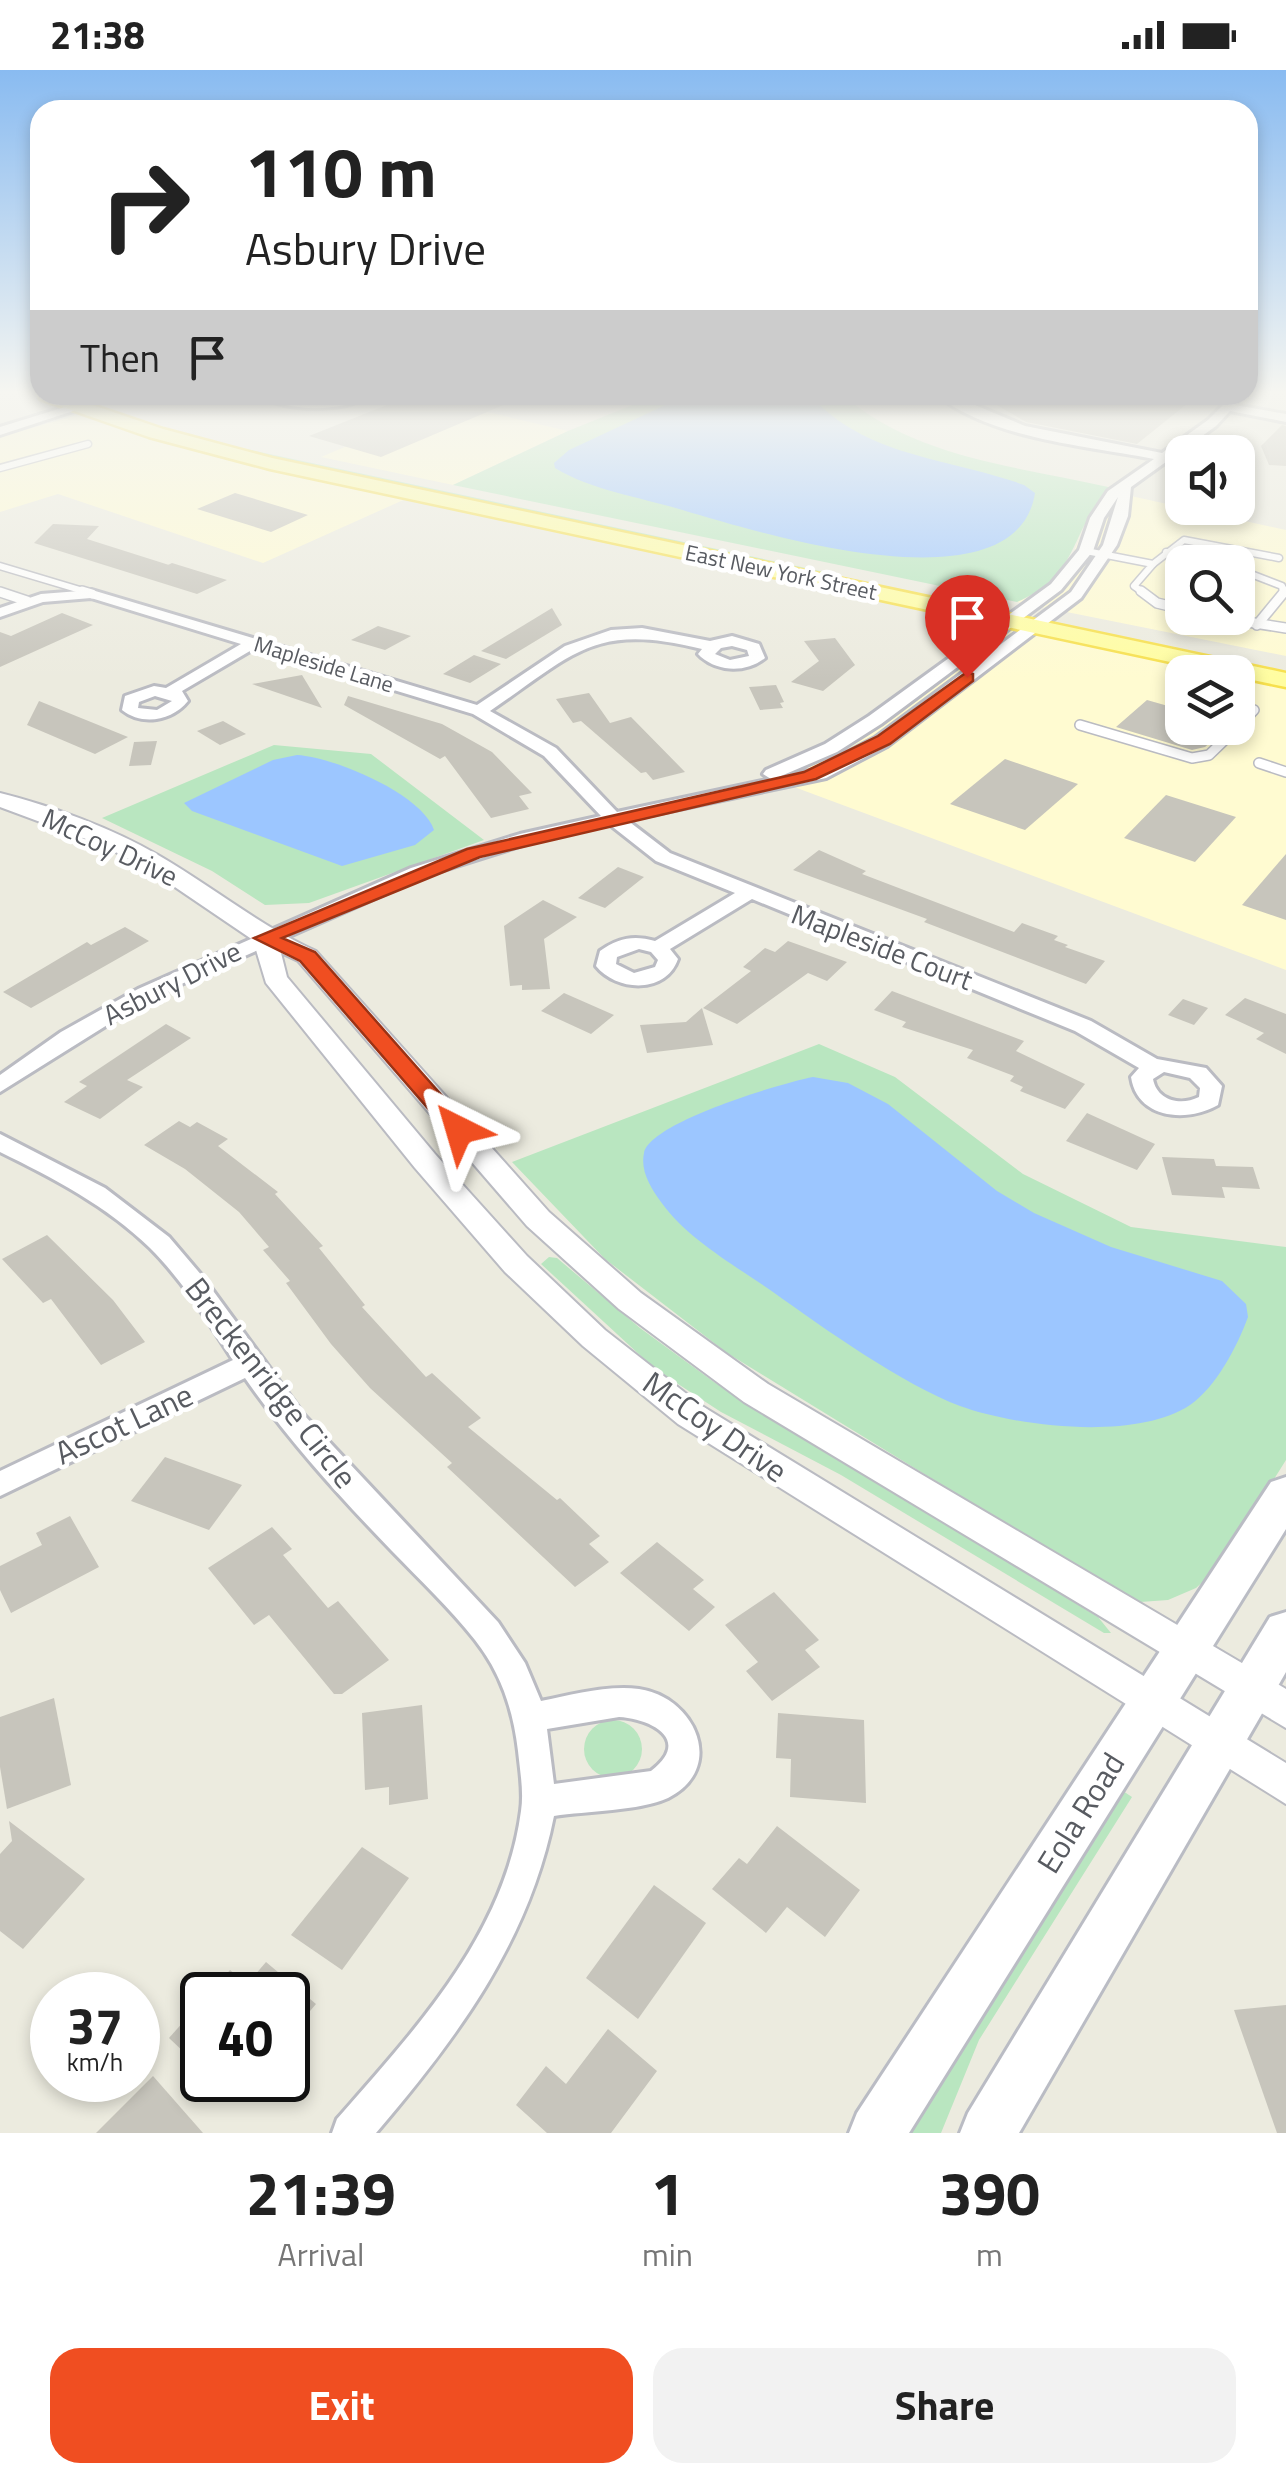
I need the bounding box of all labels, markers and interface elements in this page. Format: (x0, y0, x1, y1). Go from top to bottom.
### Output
text: 21:38 (50, 6, 145, 64)
text: 110 m (245, 118, 437, 224)
icon: right (80, 140, 210, 270)
text: Asbury Drive (245, 214, 486, 282)
text: Then (80, 329, 160, 387)
icon: arrive (180, 330, 235, 385)
map controls (1165, 435, 1255, 745)
button: sound (1165, 435, 1255, 525)
street label: East New York Street (682, 535, 880, 609)
button: search (1165, 545, 1255, 635)
pin (925, 575, 1010, 678)
icon: arrive (940, 590, 995, 645)
street label: Mapleside Lane (250, 627, 398, 701)
button: layers (1165, 655, 1255, 745)
street label: McCoy Drive (35, 796, 185, 897)
street label: Mapleside Court (785, 892, 979, 1001)
street label: Asbury Drive (95, 929, 248, 1036)
position arrow (407, 1078, 511, 1182)
street label: Breckenridge Circle (174, 1267, 370, 1498)
street label: McCoy Drive (633, 1359, 798, 1494)
street label: Ascot Lane (47, 1370, 201, 1476)
street label: Eola Road (1024, 1743, 1136, 1882)
speed limit sign: 40 (180, 1972, 310, 2102)
text: 37 (67, 1987, 123, 2063)
text: km/h (67, 2043, 123, 2081)
text: 21:39 (246, 2147, 396, 2238)
text: 1 (651, 2147, 684, 2238)
text: 390 (939, 2147, 1040, 2238)
text: Arrival (278, 2230, 364, 2278)
text: min (642, 2230, 693, 2278)
text: m (976, 2230, 1003, 2278)
button: Exit (50, 2348, 633, 2463)
button: Share (653, 2348, 1236, 2463)

